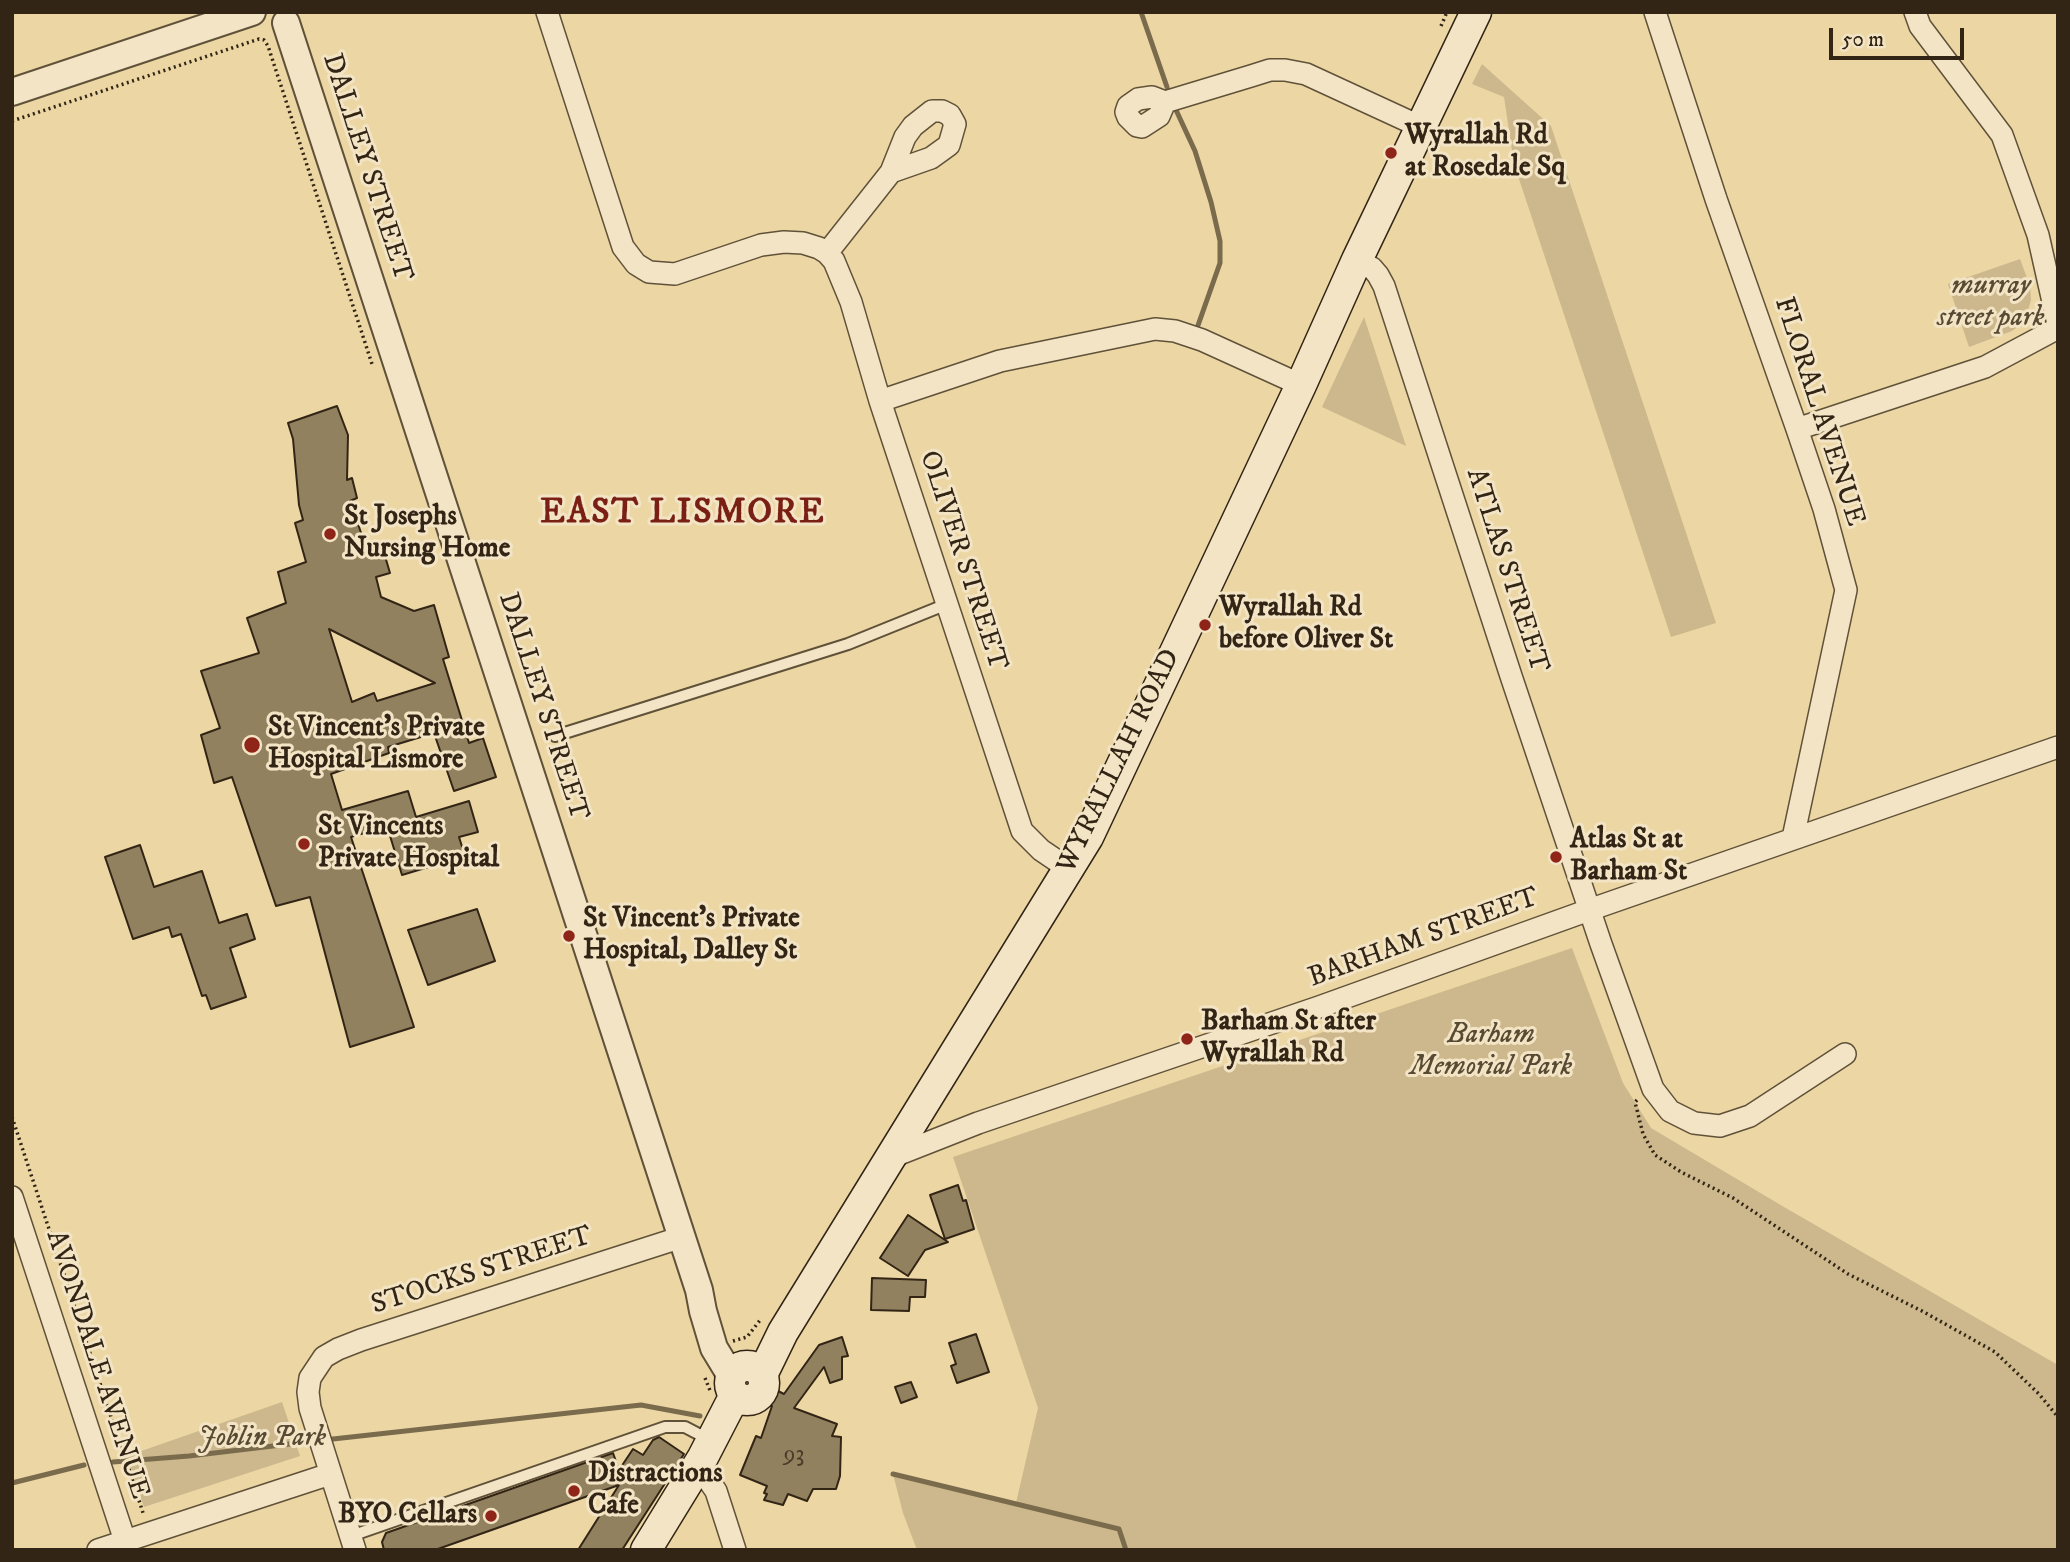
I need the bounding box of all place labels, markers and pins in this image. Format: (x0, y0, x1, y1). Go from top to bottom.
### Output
place label: Wyrallah Rd at Rosedale Sq (1405, 120, 1565, 186)
marker: Wyrallah Rd at Rosedale Sq (1383, 145, 1399, 161)
place label: St Josephs Nursing Home (344, 501, 510, 567)
marker: St Josephs Nursing Home (322, 526, 338, 542)
place label: Wyrallah Rd before Oliver St (1219, 592, 1393, 658)
marker: Wyrallah Rd before Oliver St (1197, 617, 1213, 633)
place label: St Vincent's Private Hospital Lismore (268, 712, 485, 778)
marker: St Vincent's Private Hospital Lismore (242, 735, 262, 755)
place label: St Vincents Private Hospital (318, 811, 499, 877)
place label: Atlas St at Barham St (1570, 824, 1687, 890)
marker: St Vincents Private Hospital (296, 836, 312, 852)
marker: Atlas St at Barham St (1548, 849, 1564, 865)
place label: St Vincent's Private Hospital, Dalley St (583, 903, 800, 969)
marker: St Vincent's Private Hospital, Dalley St (561, 928, 577, 944)
place label: Barham St after Wyrallah Rd (1201, 1006, 1376, 1072)
marker: Barham St after Wyrallah Rd (1179, 1031, 1195, 1047)
place label: Distractions Cafe (588, 1458, 723, 1524)
marker: Distractions Cafe (566, 1483, 582, 1499)
place label: BYO Cellars (338, 1499, 477, 1533)
marker: BYO Cellars (483, 1508, 499, 1524)

